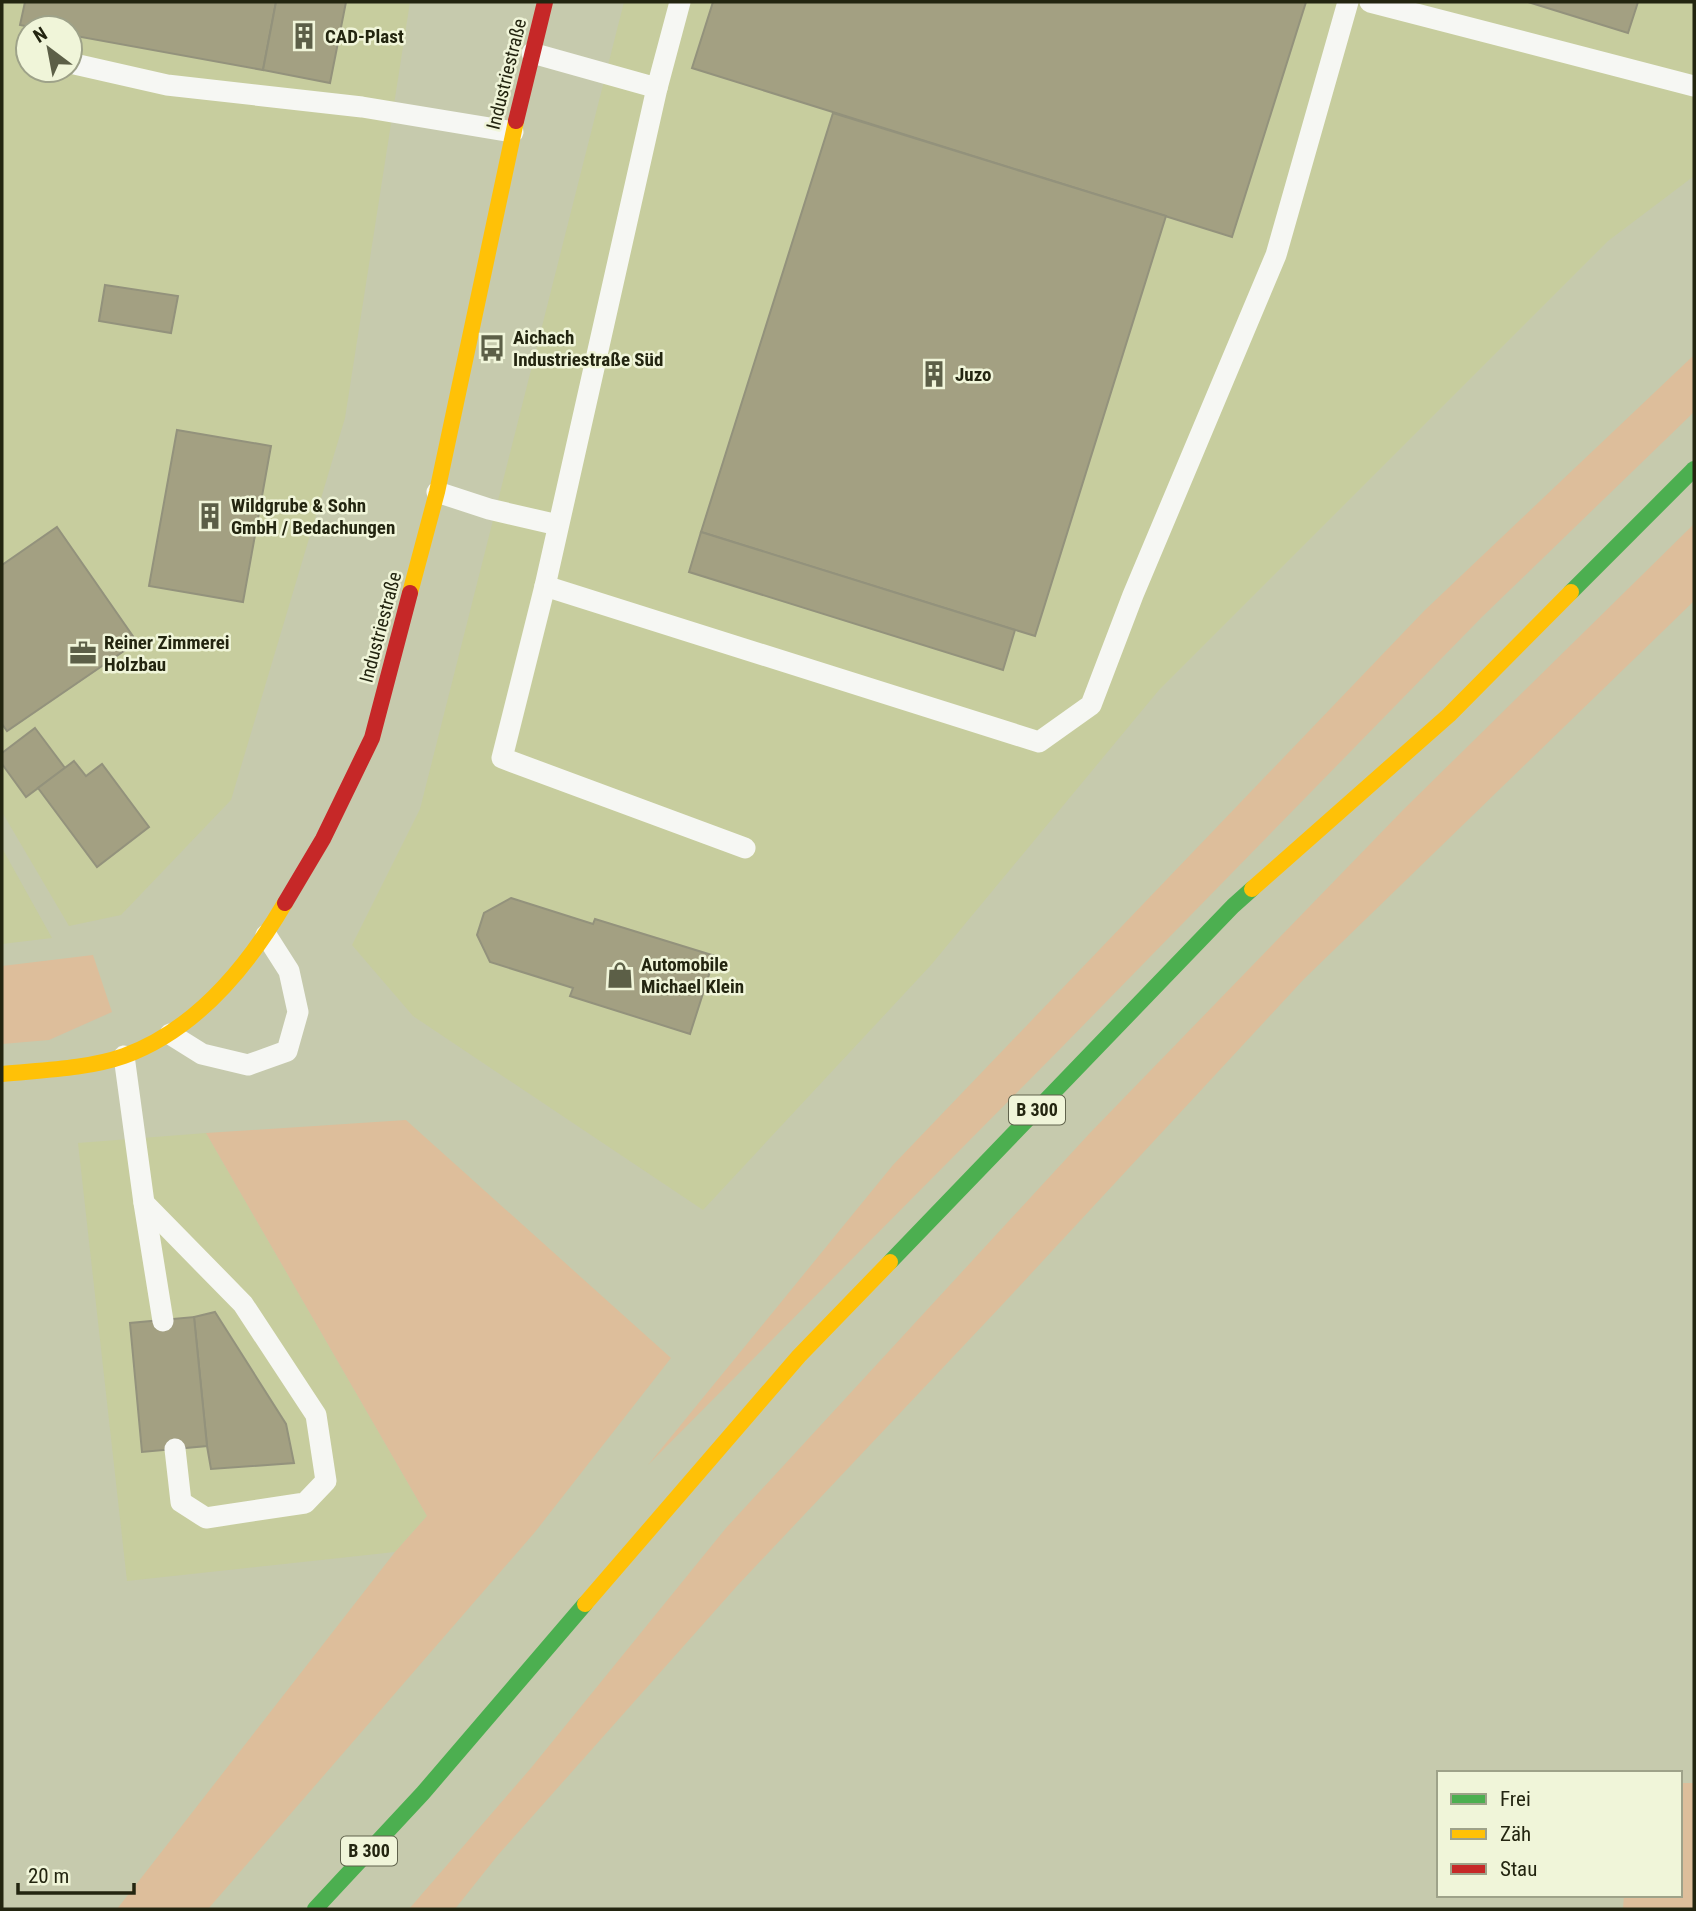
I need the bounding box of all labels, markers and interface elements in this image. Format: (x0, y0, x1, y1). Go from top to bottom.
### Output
north arrow (14, 14, 84, 84)
street label: Industriestraße (482, 16, 531, 132)
building icon: CAD-Plast (289, 21, 319, 51)
text: N (29, 22, 51, 48)
place label: CAD-Plast (325, 25, 404, 48)
place label: Aichach Industriestraße Süd (513, 326, 663, 371)
bus stop icon: Aichach Industriestraße Süd (477, 333, 507, 363)
building icon: Juzo (919, 359, 949, 389)
place label: Juzo (955, 363, 992, 386)
place label: Wildgrube & Sohn GmbH / Bedachungen (231, 494, 395, 539)
building icon: Wildgrube & Sohn GmbH / Bedachungen (195, 501, 225, 531)
street label: Industriestraße (355, 569, 406, 685)
place label: Reiner Zimmerei Holzbau (104, 631, 230, 676)
office icon: Reiner Zimmerei Holzbau (68, 638, 98, 668)
place label: Automobile Michael Klein (641, 953, 744, 998)
shop icon: Automobile Michael Klein (605, 960, 635, 990)
road number: B 300 (1009, 1096, 1065, 1125)
legend (1437, 1771, 1682, 1897)
text: Frei (1500, 1787, 1531, 1811)
text: Zäh (1500, 1822, 1531, 1846)
road number: B 300 (341, 1837, 397, 1866)
scale bar (18, 1852, 133, 1896)
text: Stau (1500, 1857, 1537, 1881)
text: 20 m (28, 1864, 69, 1888)

